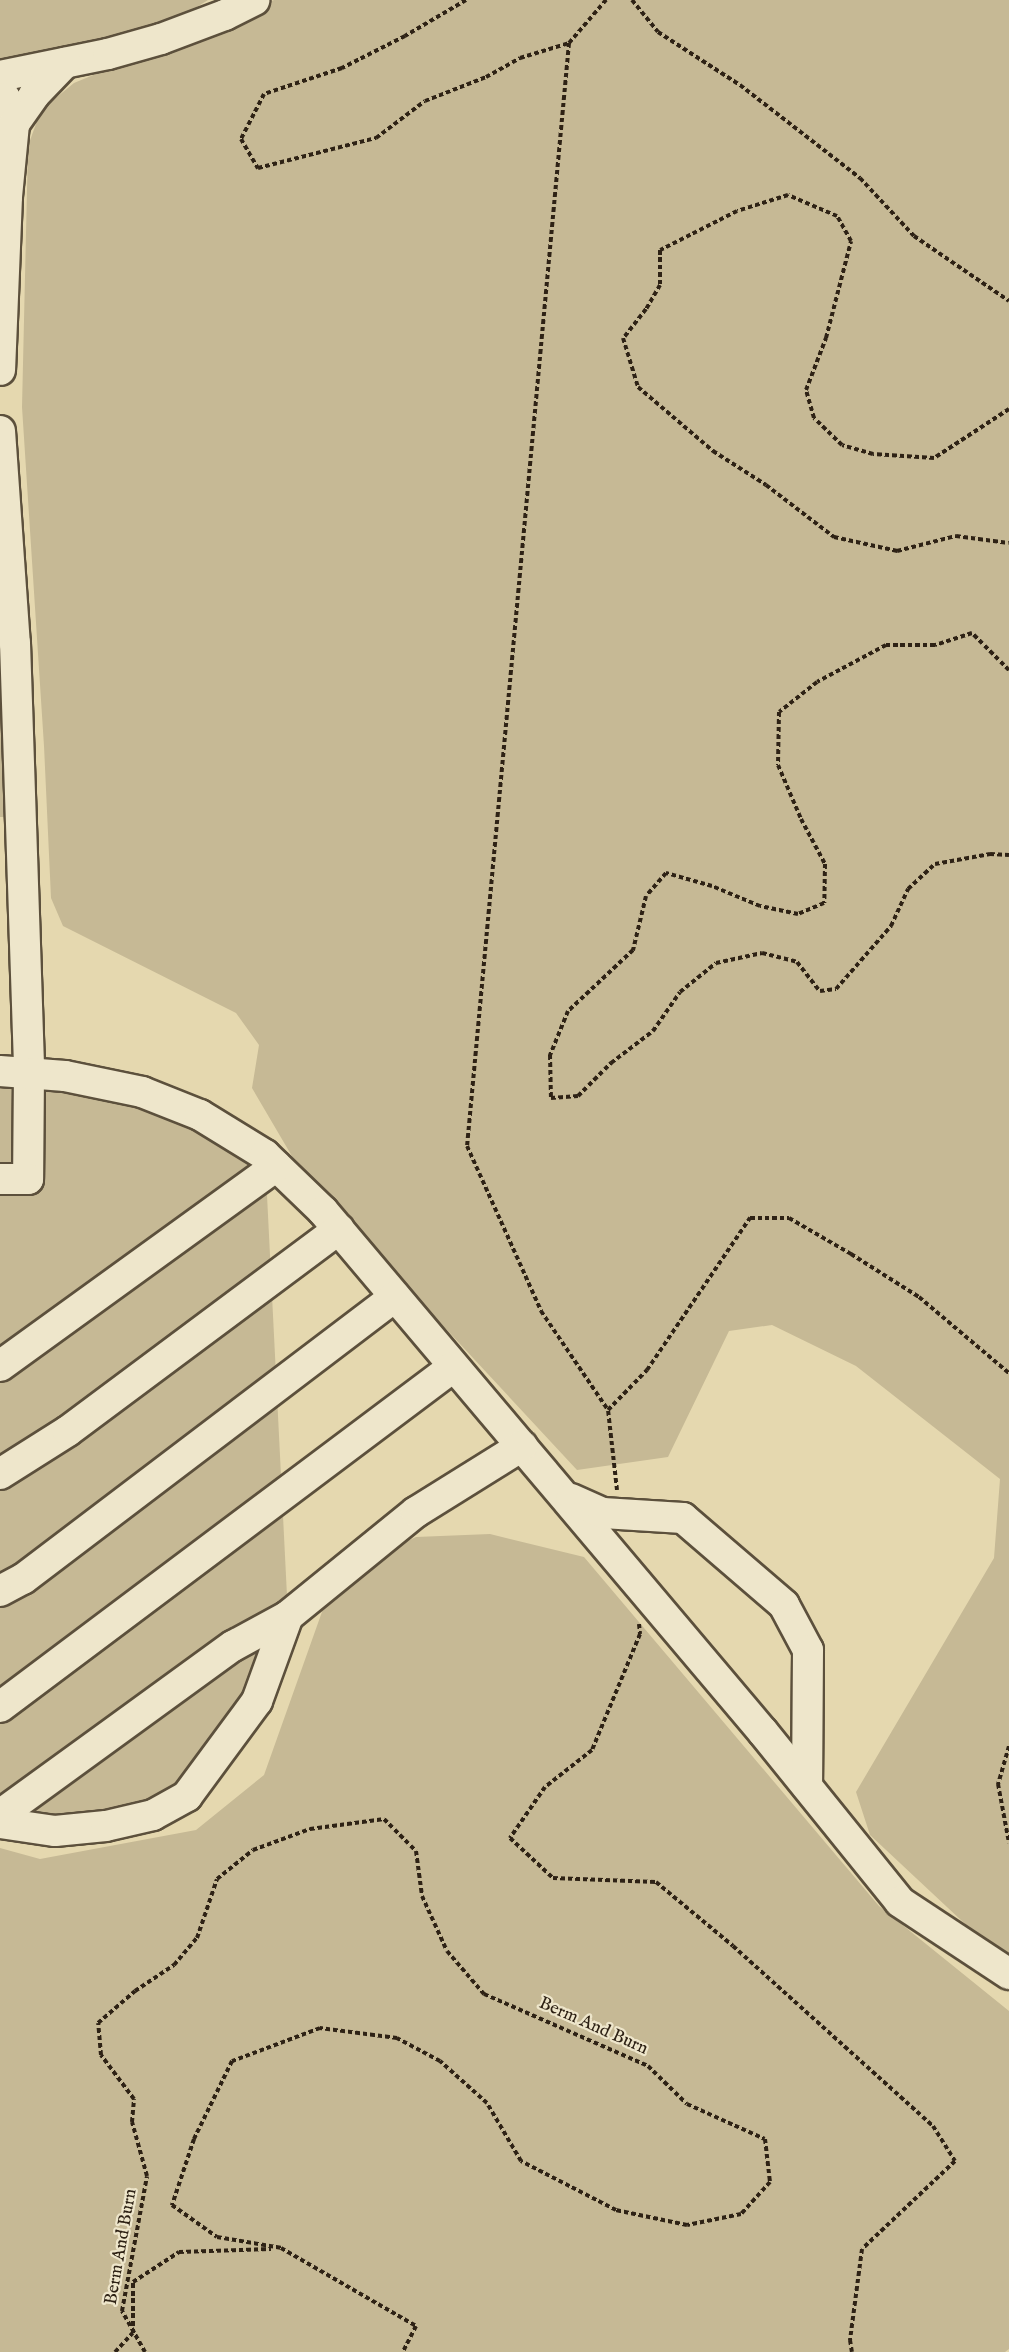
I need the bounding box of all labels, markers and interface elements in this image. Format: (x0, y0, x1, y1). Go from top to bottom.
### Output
street label: Berm And Burn (535, 1993, 651, 2061)
street label: Berm And Burn (101, 2187, 143, 2307)

